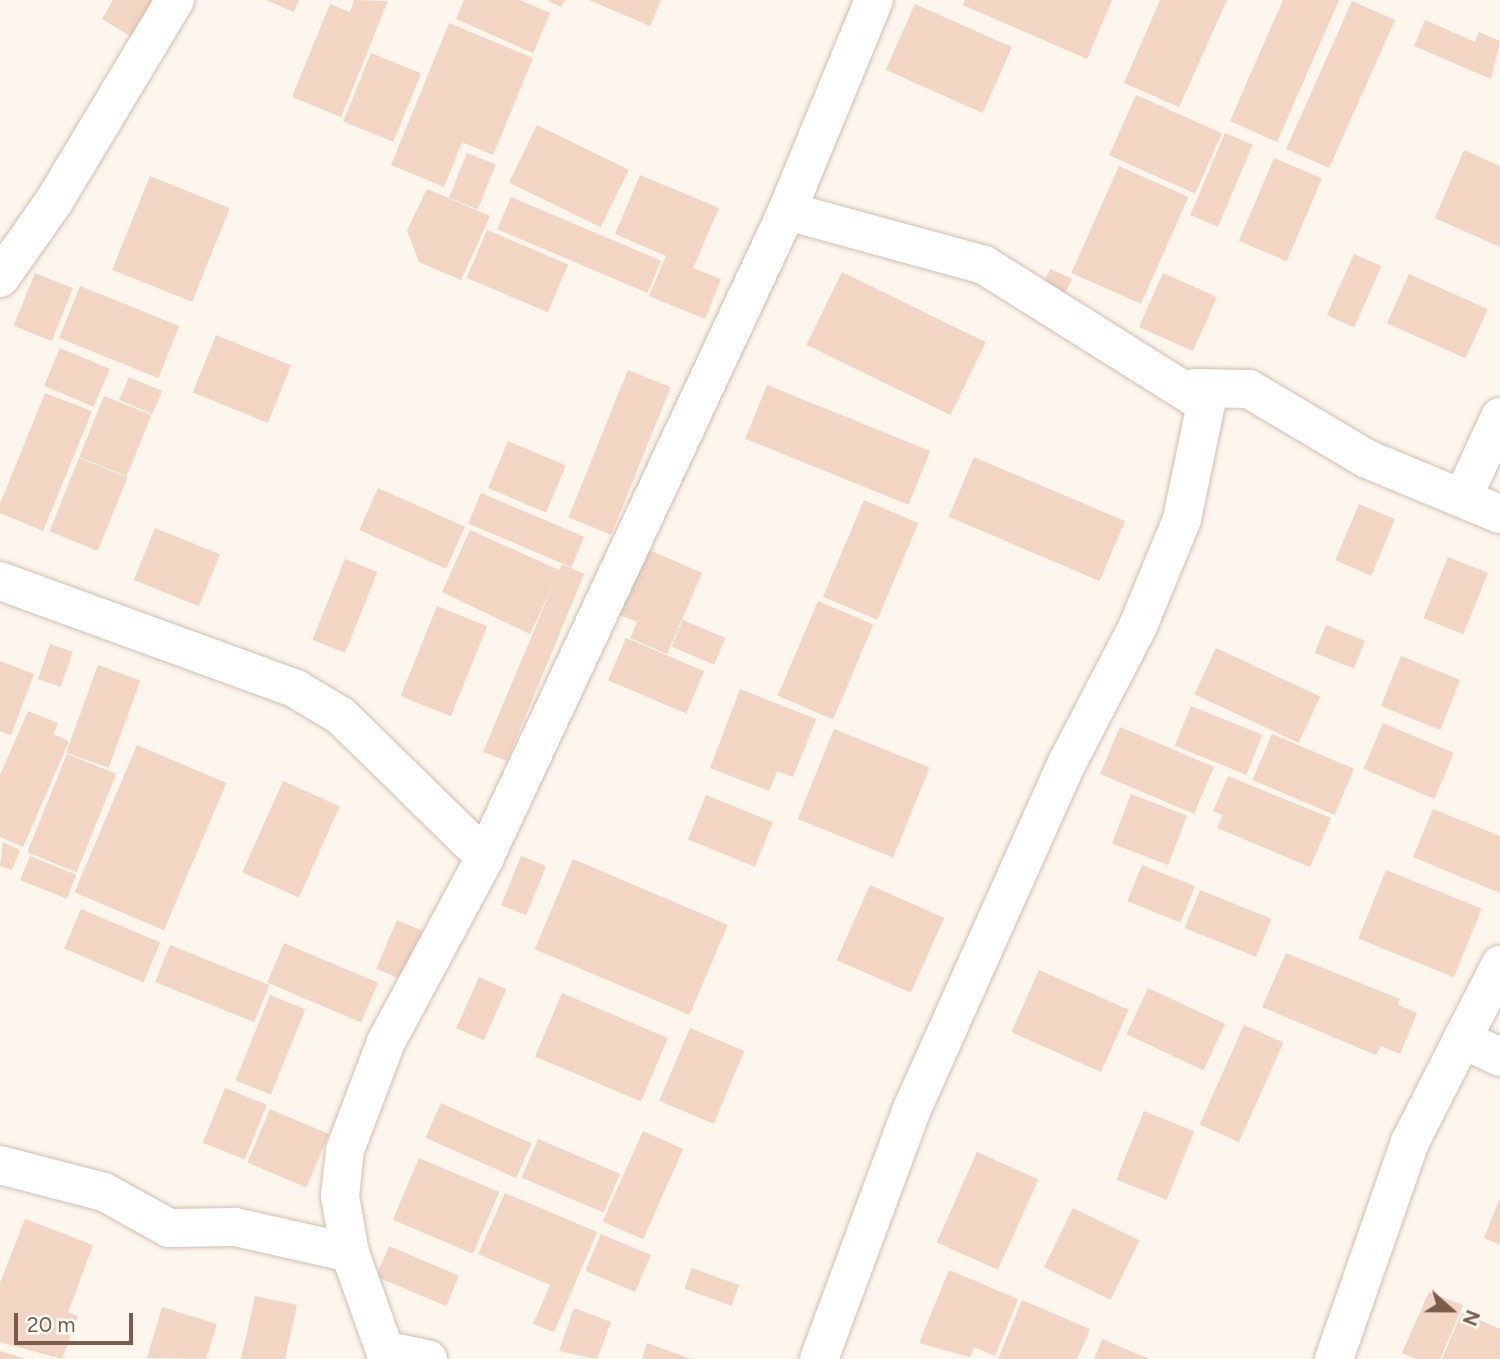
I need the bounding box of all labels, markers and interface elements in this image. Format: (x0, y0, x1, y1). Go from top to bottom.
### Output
north arrow (1416, 1275, 1486, 1345)
scale bar (18, 1300, 136, 1344)
text: N (1458, 1307, 1484, 1329)
text: 20 m (27, 1312, 75, 1337)

